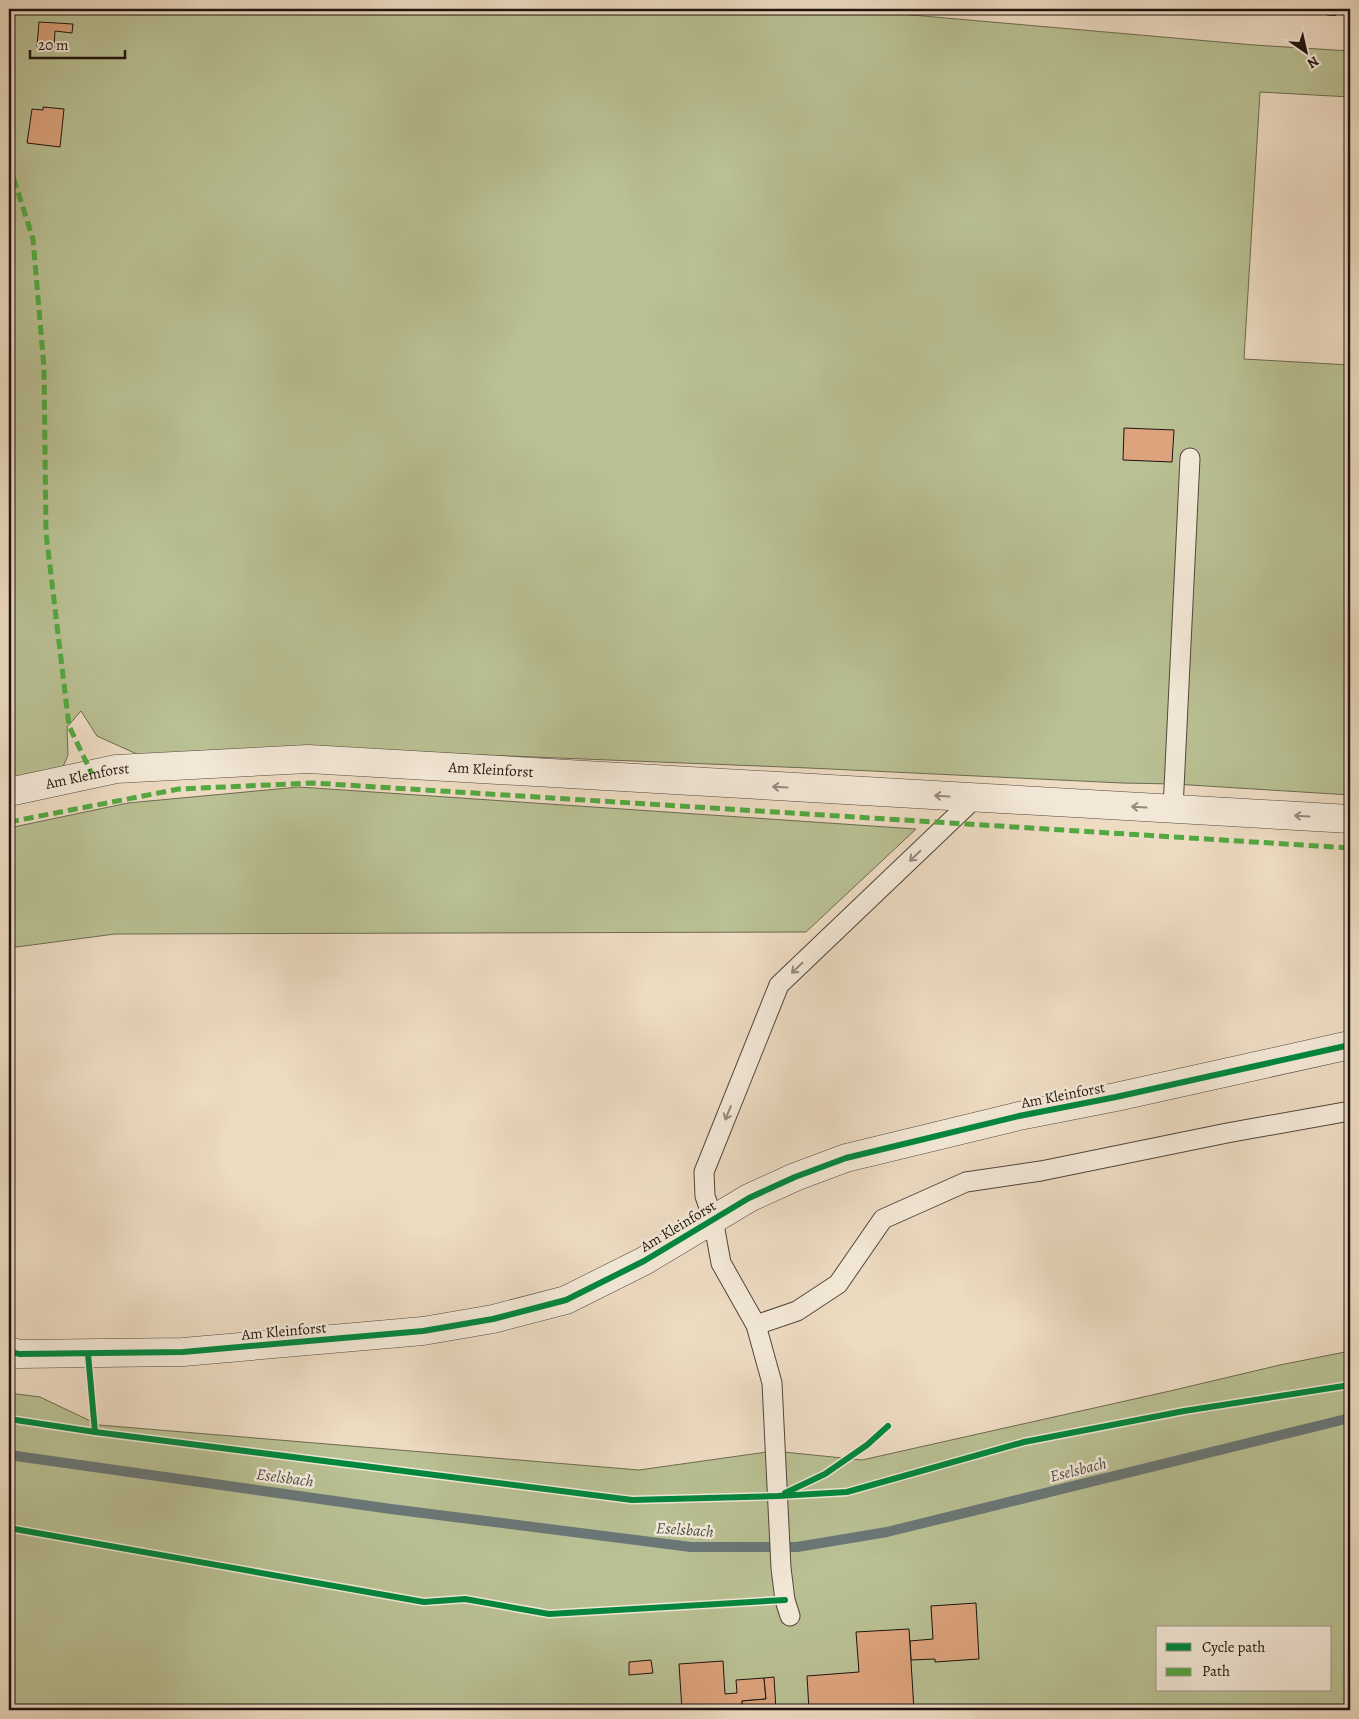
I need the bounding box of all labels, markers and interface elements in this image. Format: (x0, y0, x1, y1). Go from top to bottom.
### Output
scale bar (30, 28, 125, 60)
north arrow (1282, 28, 1332, 78)
text: 20 m (38, 35, 69, 55)
text: N (1303, 52, 1323, 73)
street label: Am Kleinforst (447, 757, 534, 782)
street label: Am Kleinforst (43, 758, 130, 794)
one-way arrow (772, 782, 788, 791)
one-way arrow (934, 791, 950, 800)
one-way arrow (1132, 802, 1148, 811)
one-way arrow (1294, 812, 1310, 821)
one-way arrow (908, 850, 921, 862)
one-way arrow (791, 962, 803, 974)
street label: Am Kleinforst (1018, 1077, 1107, 1113)
one-way arrow (723, 1105, 732, 1120)
street label: Am Kleinforst (636, 1196, 720, 1257)
street label: Am Kleinforst (240, 1317, 327, 1345)
water label: Eselsbach (1048, 1452, 1109, 1488)
water label: Eselsbach (255, 1463, 315, 1493)
water label: Eselsbach (655, 1517, 715, 1543)
legend (1156, 1626, 1332, 1692)
text: Cycle path (1202, 1637, 1265, 1657)
text: Path (1202, 1661, 1230, 1681)

